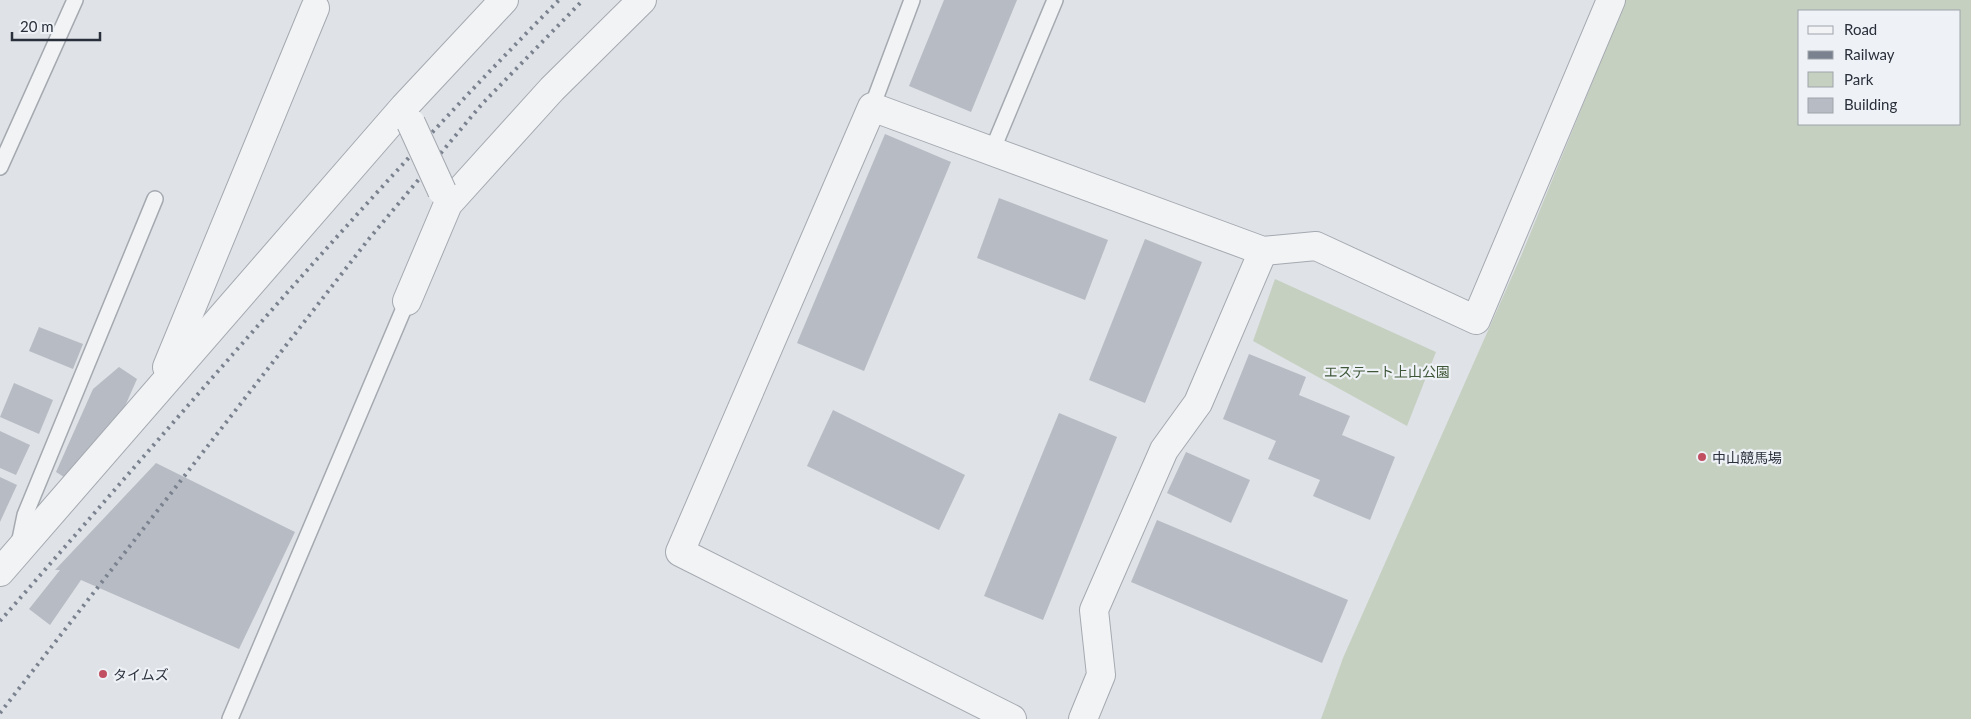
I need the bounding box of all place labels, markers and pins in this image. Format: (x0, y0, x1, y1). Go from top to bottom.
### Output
place label: 中山競馬場 (1712, 449, 1782, 466)
marker: 中山競馬場 (1696, 451, 1708, 463)
place label: タイムズ (113, 666, 169, 683)
marker: タイムズ (97, 668, 109, 680)

